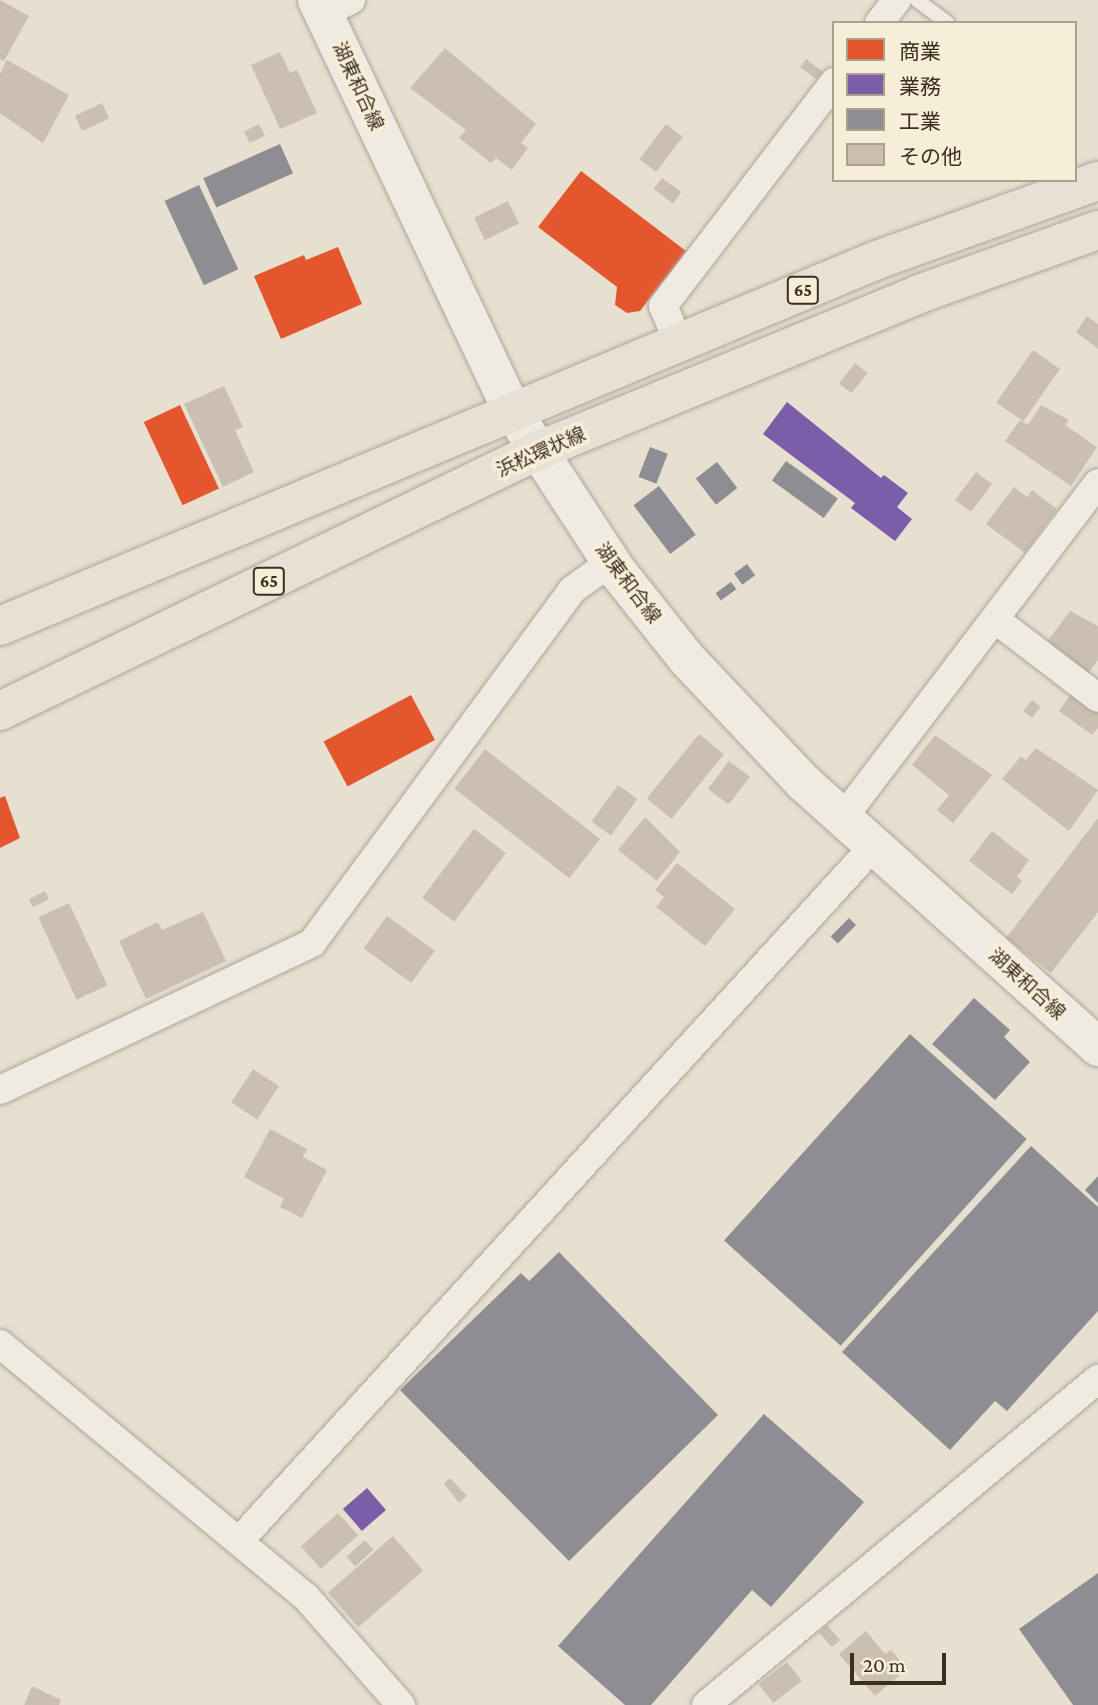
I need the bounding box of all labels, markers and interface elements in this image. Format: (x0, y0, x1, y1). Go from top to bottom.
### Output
legend (832, 21, 1077, 182)
street label: 湖東和合線 (328, 38, 388, 134)
text: 商業 (899, 40, 941, 64)
text: 業務 (899, 75, 941, 99)
text: 工業 (899, 110, 941, 134)
text: その他 (899, 145, 962, 169)
road number: 65 (786, 276, 820, 304)
street label: 浜松環状線 (493, 422, 589, 482)
street label: 湖東和合線 (590, 538, 666, 628)
road number: 65 (252, 566, 286, 596)
street label: 湖東和合線 (984, 944, 1070, 1024)
scale bar (853, 1638, 949, 1682)
text: 20 m (863, 1653, 906, 1677)

